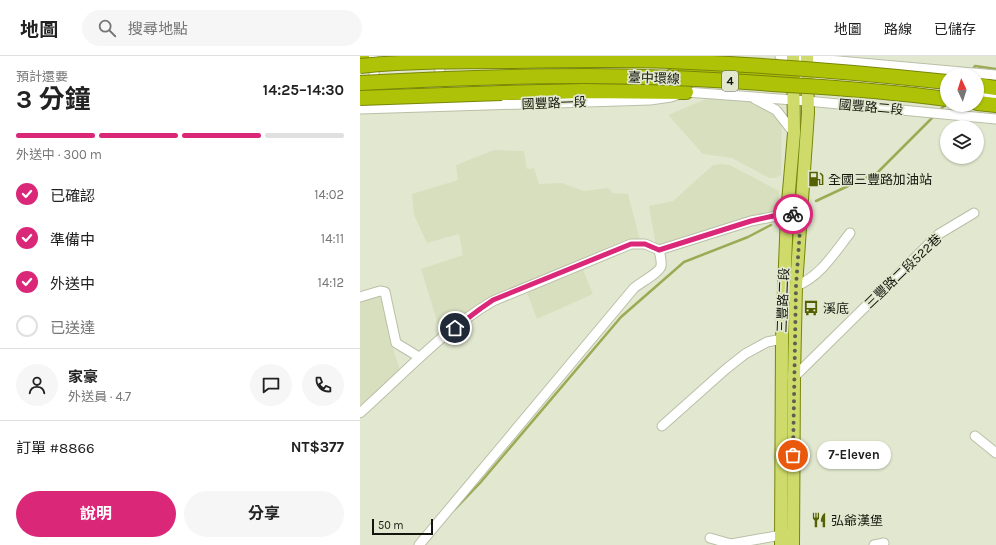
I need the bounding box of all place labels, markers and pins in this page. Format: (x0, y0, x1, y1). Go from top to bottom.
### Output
fuel station icon: 全國三豐路加油站 (807, 170, 825, 188)
place label: 全國三豐路加油站 (828, 172, 932, 187)
bus stop icon: 溪底 (802, 299, 820, 317)
place label: 溪底 (823, 301, 849, 316)
pin (438, 311, 472, 345)
pin (776, 438, 810, 472)
callout: 7-Eleven (817, 441, 891, 469)
restaurant icon: 弘爺漢堡 (810, 511, 828, 529)
place label: 弘爺漢堡 (831, 513, 883, 528)

